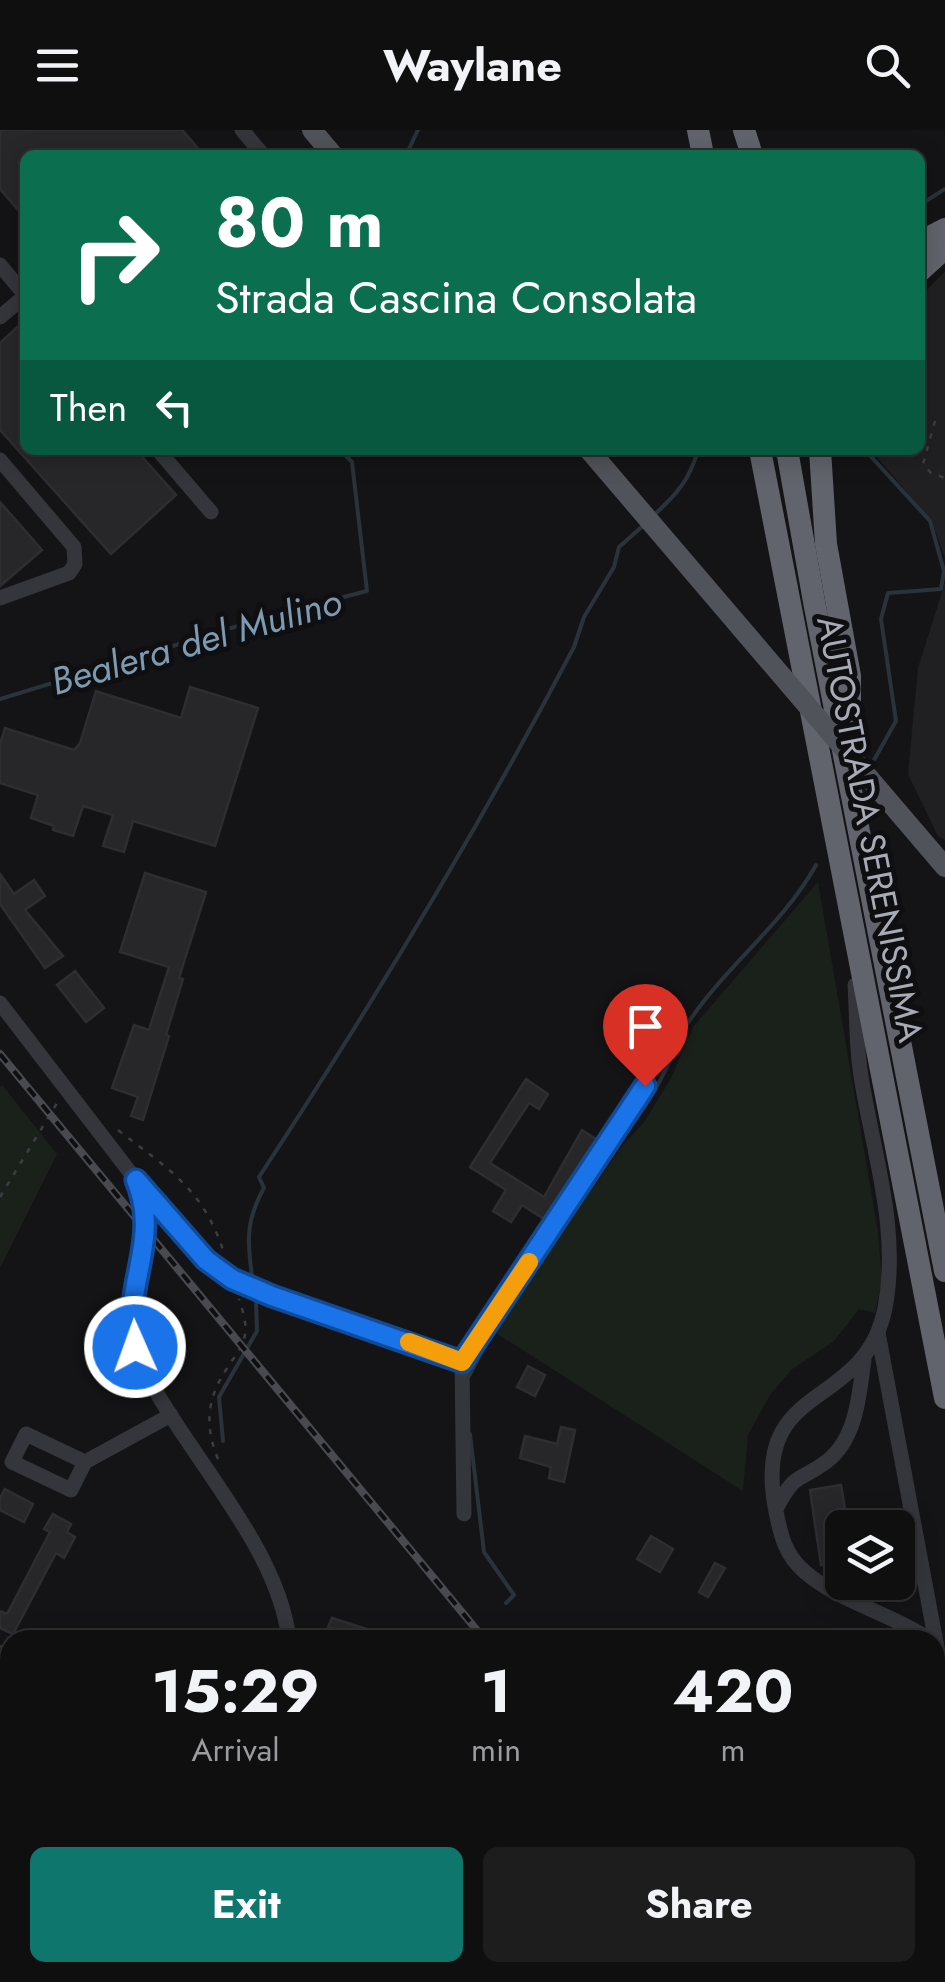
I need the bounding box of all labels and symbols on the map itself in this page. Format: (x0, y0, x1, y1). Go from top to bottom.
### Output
water label: Bealera del Mulino (44, 573, 348, 709)
street label: AUTOSTRADA SERENISSIMA (804, 612, 936, 1046)
pin (603, 984, 688, 1087)
position arrow (83, 1295, 187, 1399)

